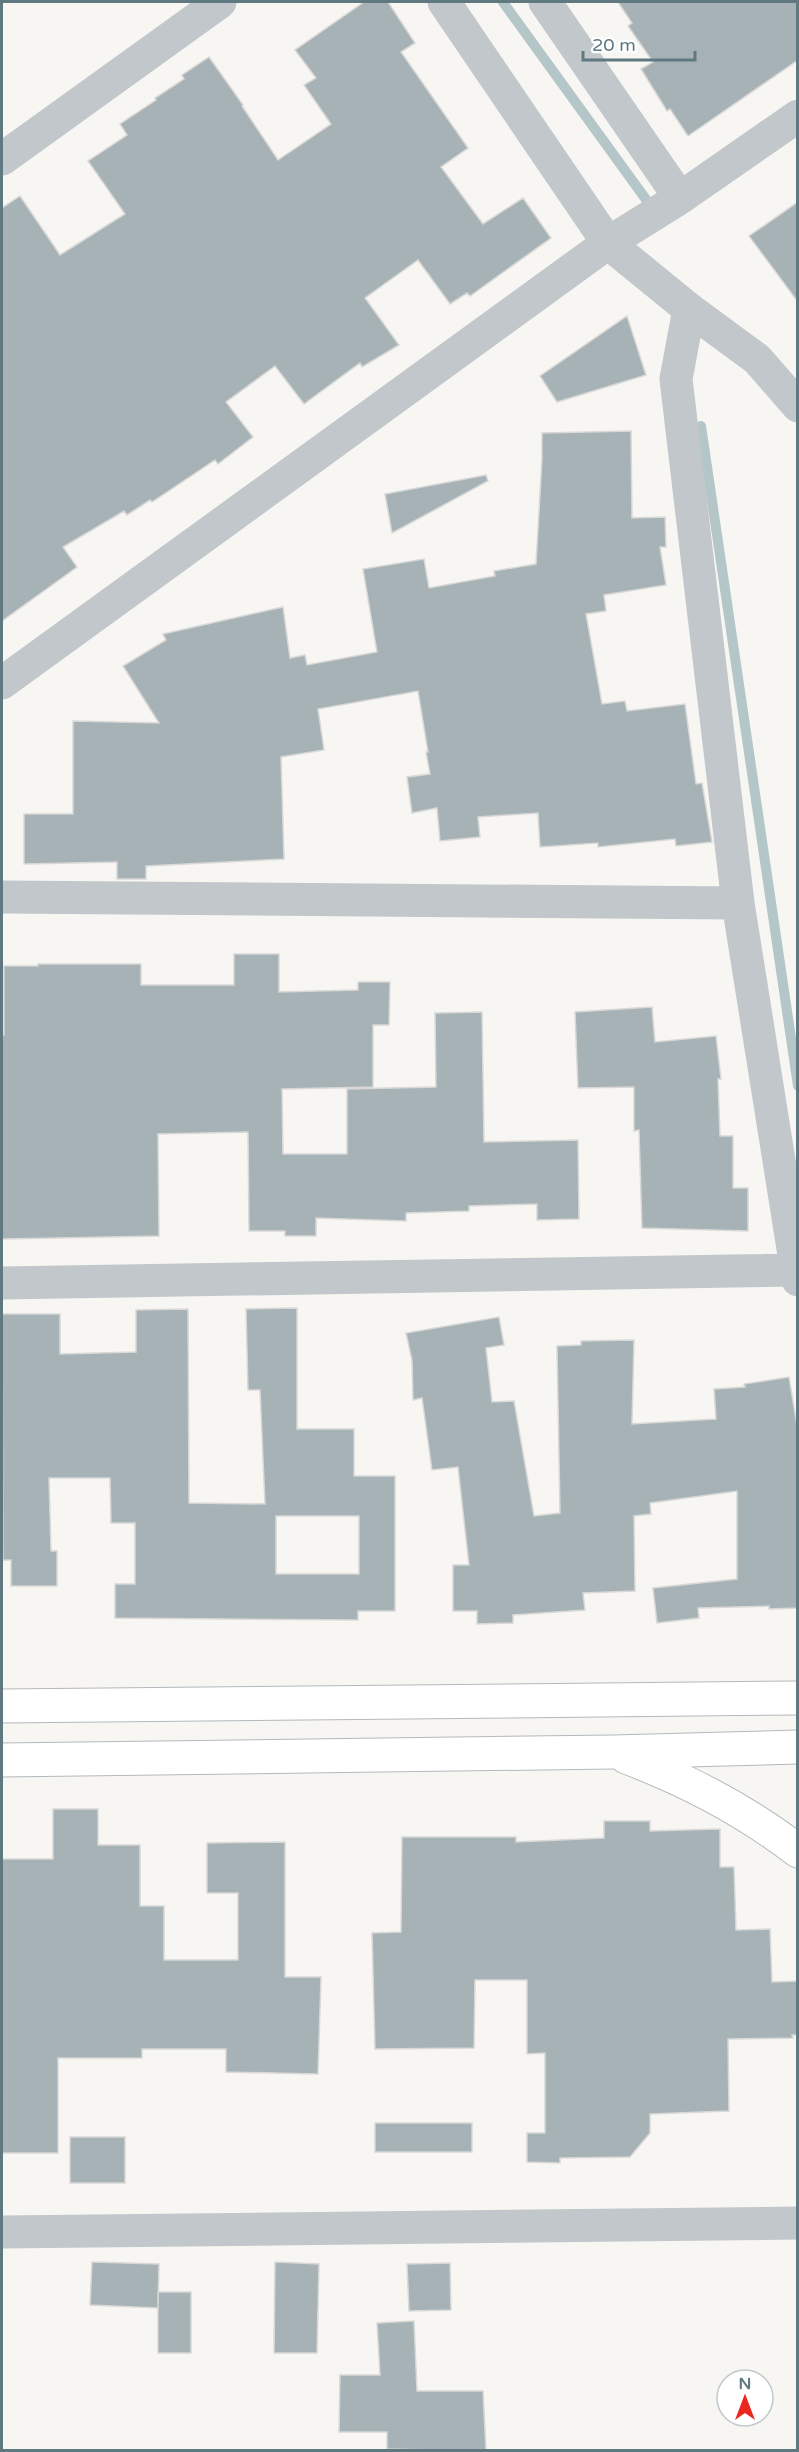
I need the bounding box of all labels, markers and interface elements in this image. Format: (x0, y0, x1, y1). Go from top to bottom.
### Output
scale bar (583, 24, 696, 62)
text: 20 m (592, 34, 636, 56)
north arrow (715, 2368, 775, 2428)
text: N (739, 2374, 751, 2394)

